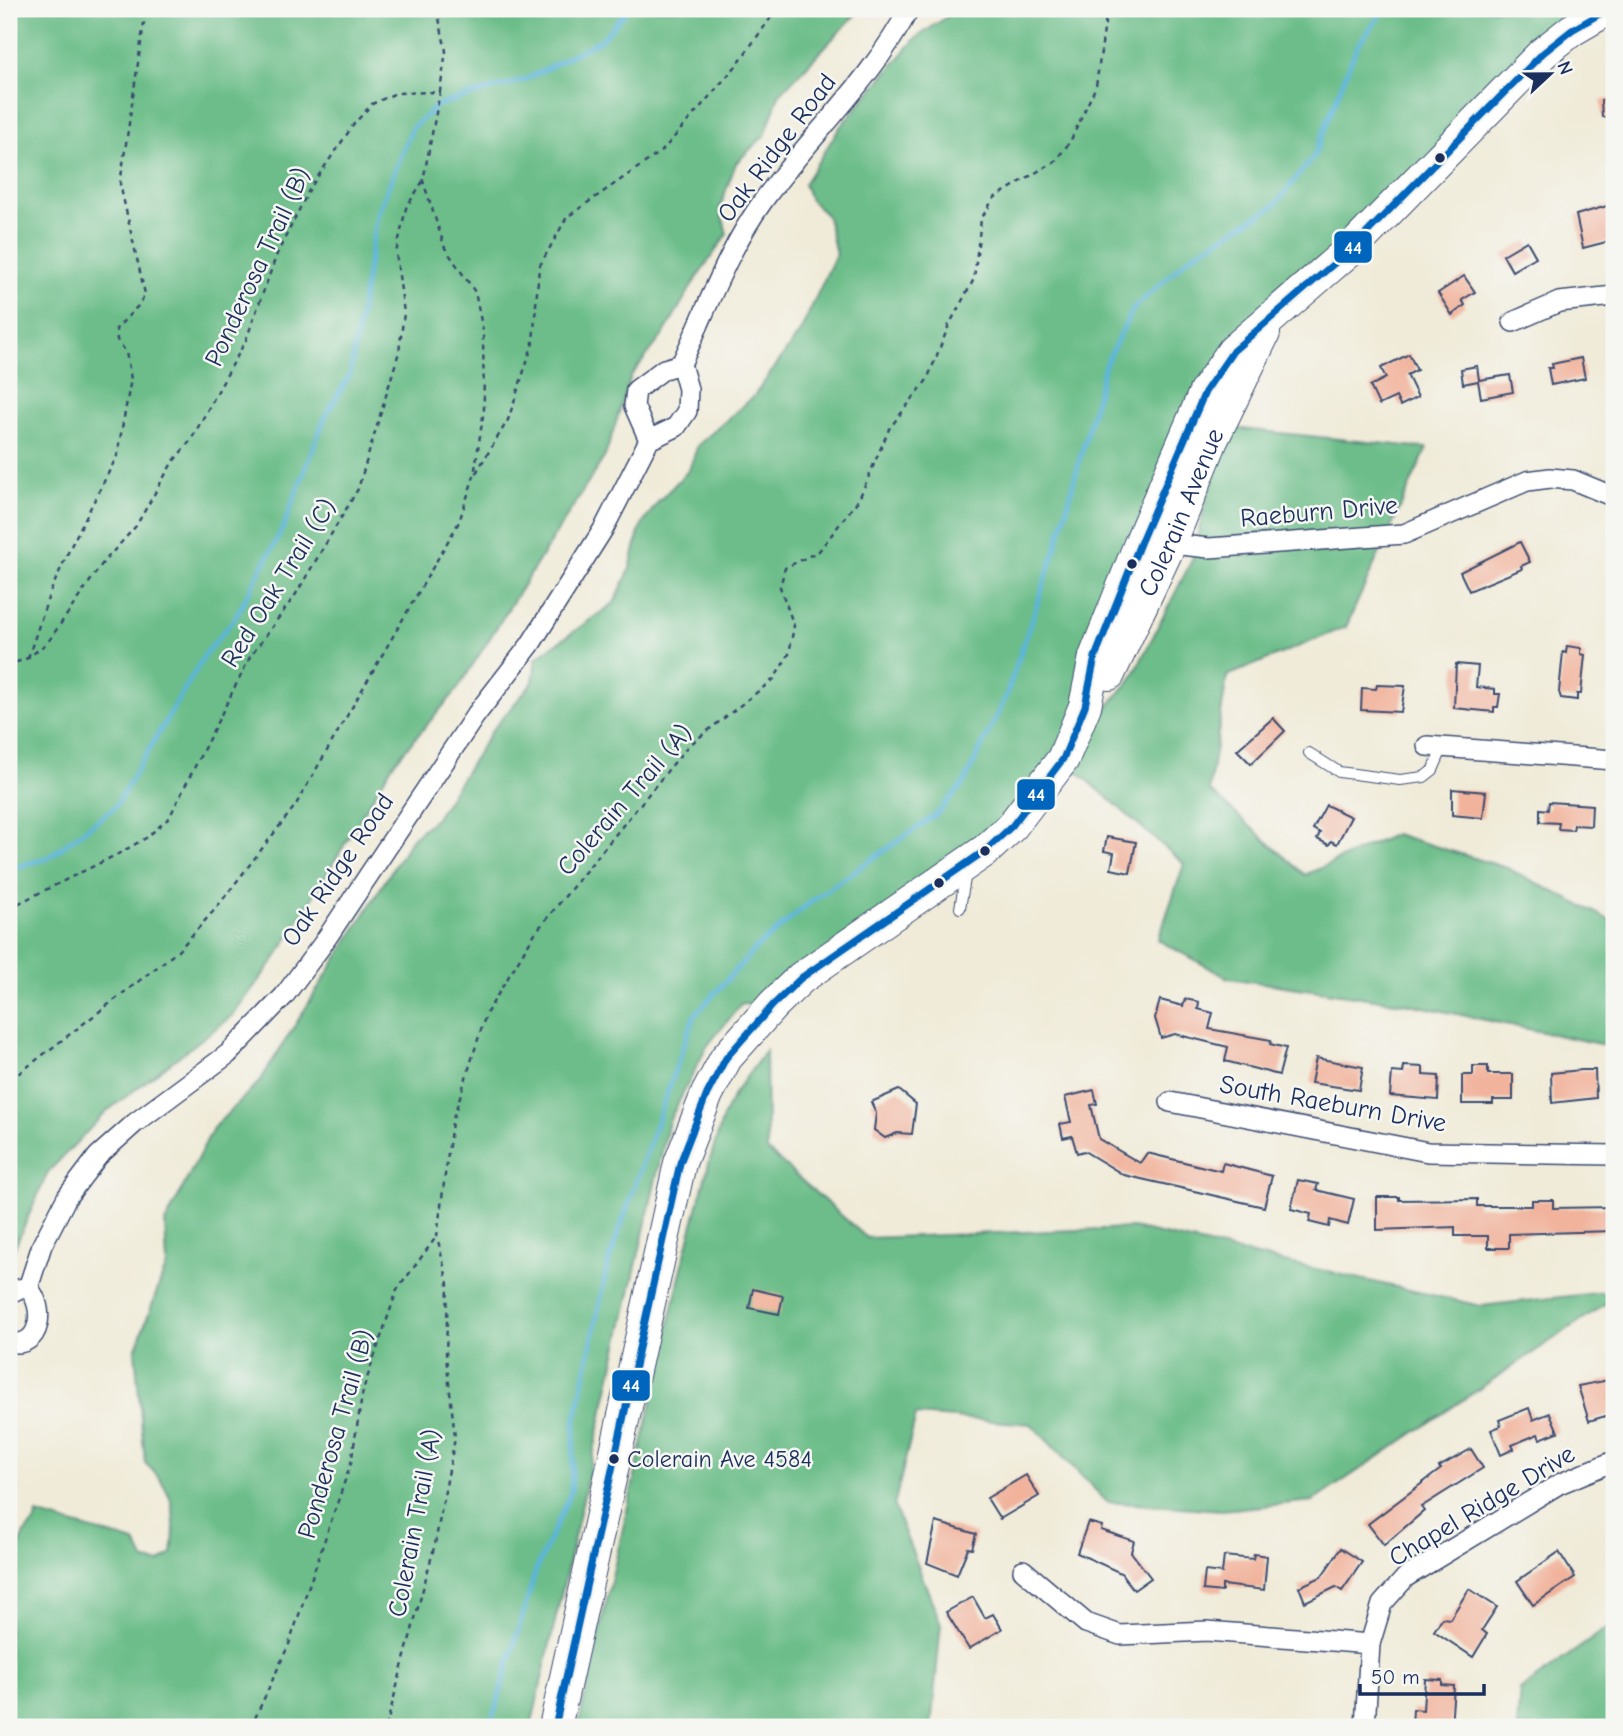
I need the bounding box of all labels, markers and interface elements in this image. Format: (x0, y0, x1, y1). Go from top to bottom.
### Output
north arrow (1514, 38, 1584, 108)
text: N (1552, 58, 1577, 78)
street label: Oak Ridge Road (711, 68, 843, 228)
unlabelled marker (1433, 151, 1447, 165)
street label: Ponderosa Trail (B) (199, 163, 317, 371)
line badge: 44 (1333, 230, 1373, 264)
text: 44 (1344, 237, 1362, 259)
street label: Colerain Avenue (1132, 423, 1230, 602)
street label: Raeburn Drive (1239, 490, 1399, 534)
street label: Red Oak Trail (C) (215, 493, 343, 673)
unlabelled marker (1125, 557, 1139, 571)
street label: Colerain Trail (A) (551, 718, 699, 882)
line badge: 44 (1016, 778, 1056, 811)
text: 44 (1027, 784, 1045, 806)
street label: Oak Ridge Road (276, 788, 400, 952)
unlabelled marker (978, 844, 992, 858)
unlabelled marker (932, 876, 946, 890)
street label: South Raeburn Drive (1217, 1069, 1449, 1139)
street label: Ponderosa Trail (B) (292, 1326, 380, 1542)
line badge: 44 (611, 1369, 651, 1402)
text: 44 (622, 1375, 640, 1397)
street label: Colerain Trail (A) (382, 1426, 448, 1620)
street label: Chapel Ridge Drive (1384, 1439, 1580, 1573)
place label: Colerain Ave 4584 (627, 1445, 812, 1473)
marker: Colerain Ave 4584 (607, 1452, 621, 1466)
scale bar (1360, 1652, 1485, 1696)
text: 50 m (1371, 1665, 1420, 1689)

